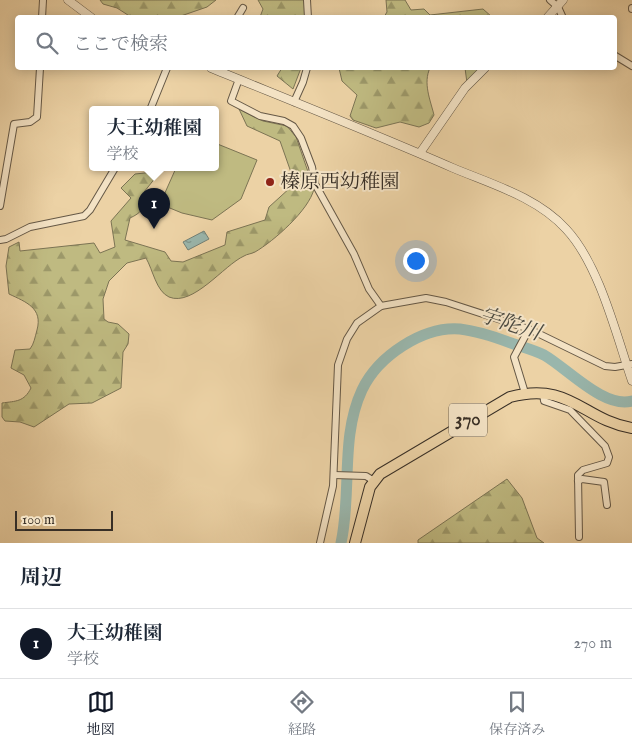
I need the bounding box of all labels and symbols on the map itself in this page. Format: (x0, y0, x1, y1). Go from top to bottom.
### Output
place label: 榛原西幼稚園 (280, 170, 400, 195)
marker: 榛原西幼稚園 (264, 176, 276, 188)
pin: 1 (138, 188, 170, 229)
your location (403, 248, 429, 274)
water label: 宇陀川 (476, 302, 546, 348)
road number: 370 (449, 404, 487, 436)
scale bar (15, 508, 112, 531)

